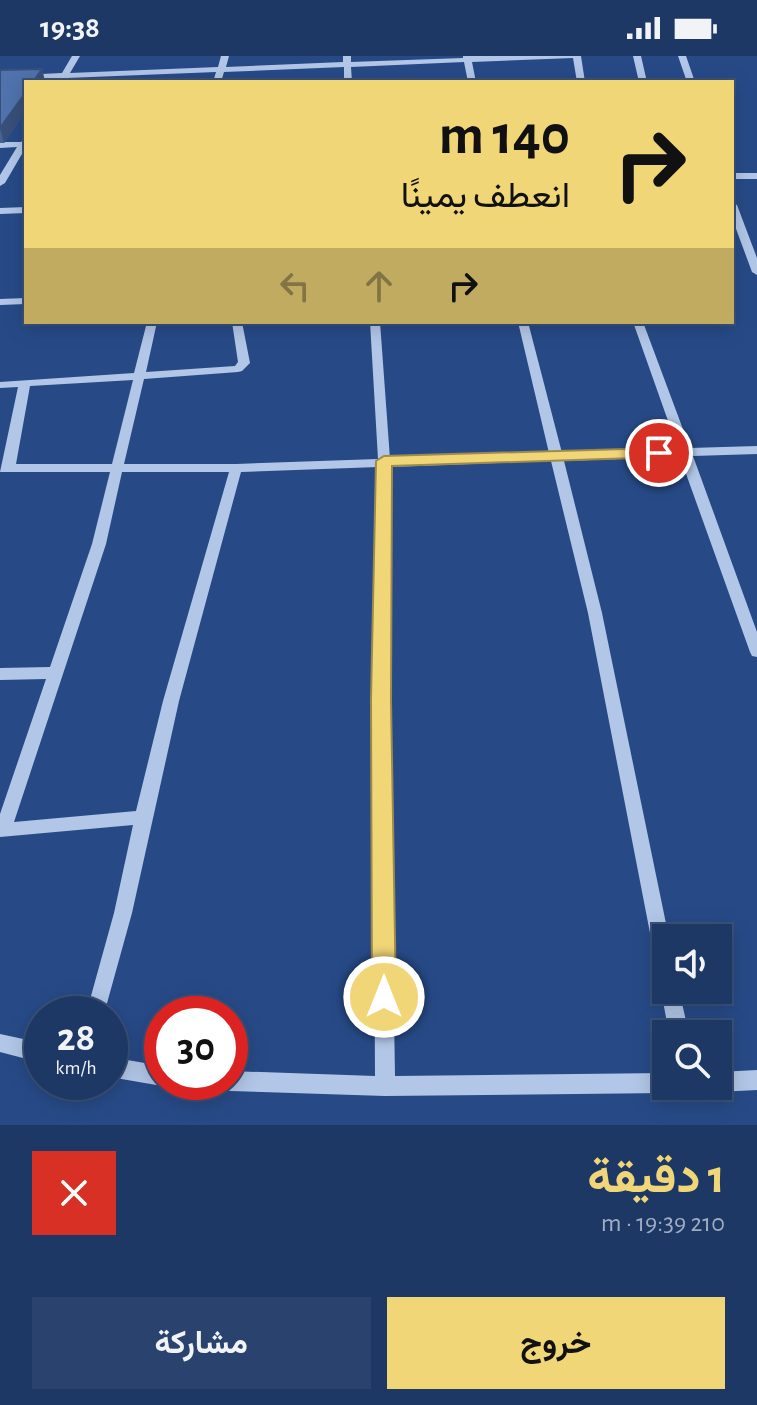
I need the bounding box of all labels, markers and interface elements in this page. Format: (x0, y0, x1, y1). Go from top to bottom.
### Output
text: 19:38 (40, 13, 100, 43)
text: 140 m (439, 108, 570, 164)
icon: right (598, 112, 702, 216)
text: انعطف يمينًا (401, 178, 570, 214)
icon: left (273, 264, 317, 308)
icon: ahead (357, 264, 401, 308)
icon: right (441, 264, 485, 308)
pin (625, 419, 693, 487)
icon: arrive (637, 431, 681, 475)
map controls (652, 924, 732, 1100)
button: sound (652, 924, 732, 1004)
position arrow (342, 955, 426, 1039)
speed limit sign: 30 (144, 996, 248, 1100)
text: 28 (57, 1018, 95, 1058)
button: search (652, 1020, 732, 1100)
text: km/h (55, 1058, 97, 1078)
button: close (32, 1151, 116, 1235)
text: 1 دقيقة (587, 1154, 725, 1202)
text: 210 m · 19:39 (601, 1210, 725, 1236)
button: مشاركة (32, 1297, 371, 1389)
button: خروج (387, 1297, 725, 1389)

